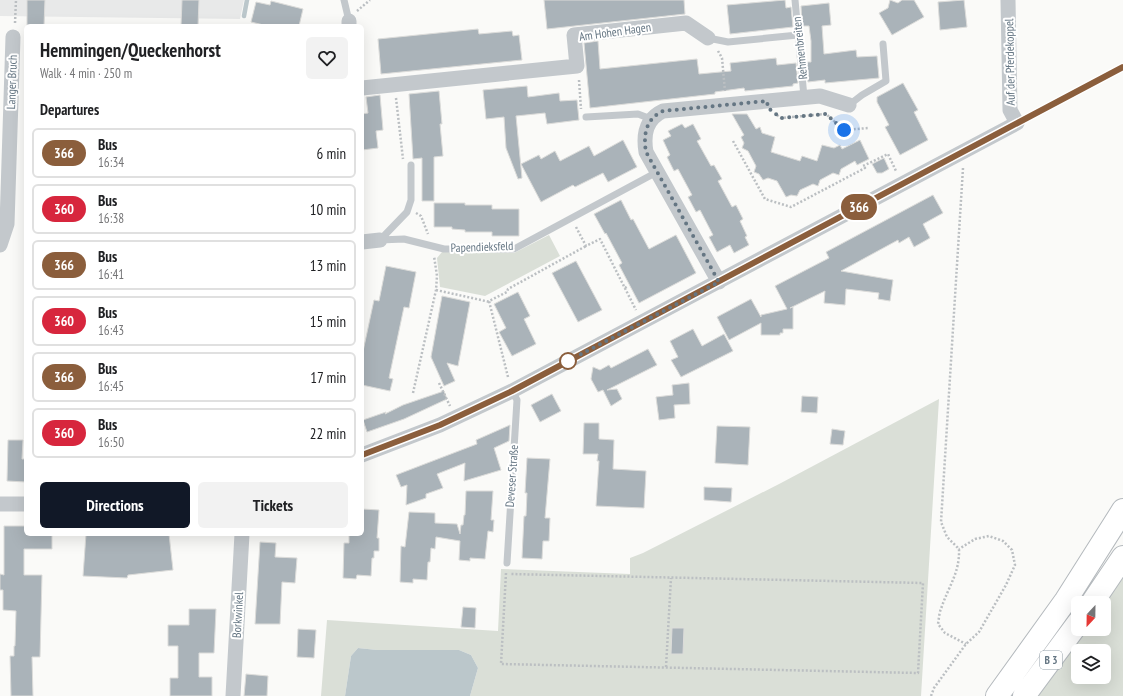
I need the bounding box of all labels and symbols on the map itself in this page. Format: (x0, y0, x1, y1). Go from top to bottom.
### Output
street label: Rehmenbreiten (789, 16, 810, 80)
street label: Auf der Pferdekoppel (1001, 18, 1018, 106)
street label: Am Hohen Hagen (578, 19, 652, 44)
street label: Langer Bruch (3, 54, 20, 110)
your location (834, 120, 854, 140)
line badge: 366 (836, 194, 882, 220)
street label: Papendieksfeld (450, 238, 514, 255)
unlabelled marker (559, 352, 577, 370)
street label: Deveser Straße (502, 444, 521, 508)
street label: Borkwinkel (229, 591, 246, 638)
north arrow (1071, 596, 1111, 636)
road number: B 3 (1040, 651, 1062, 669)

